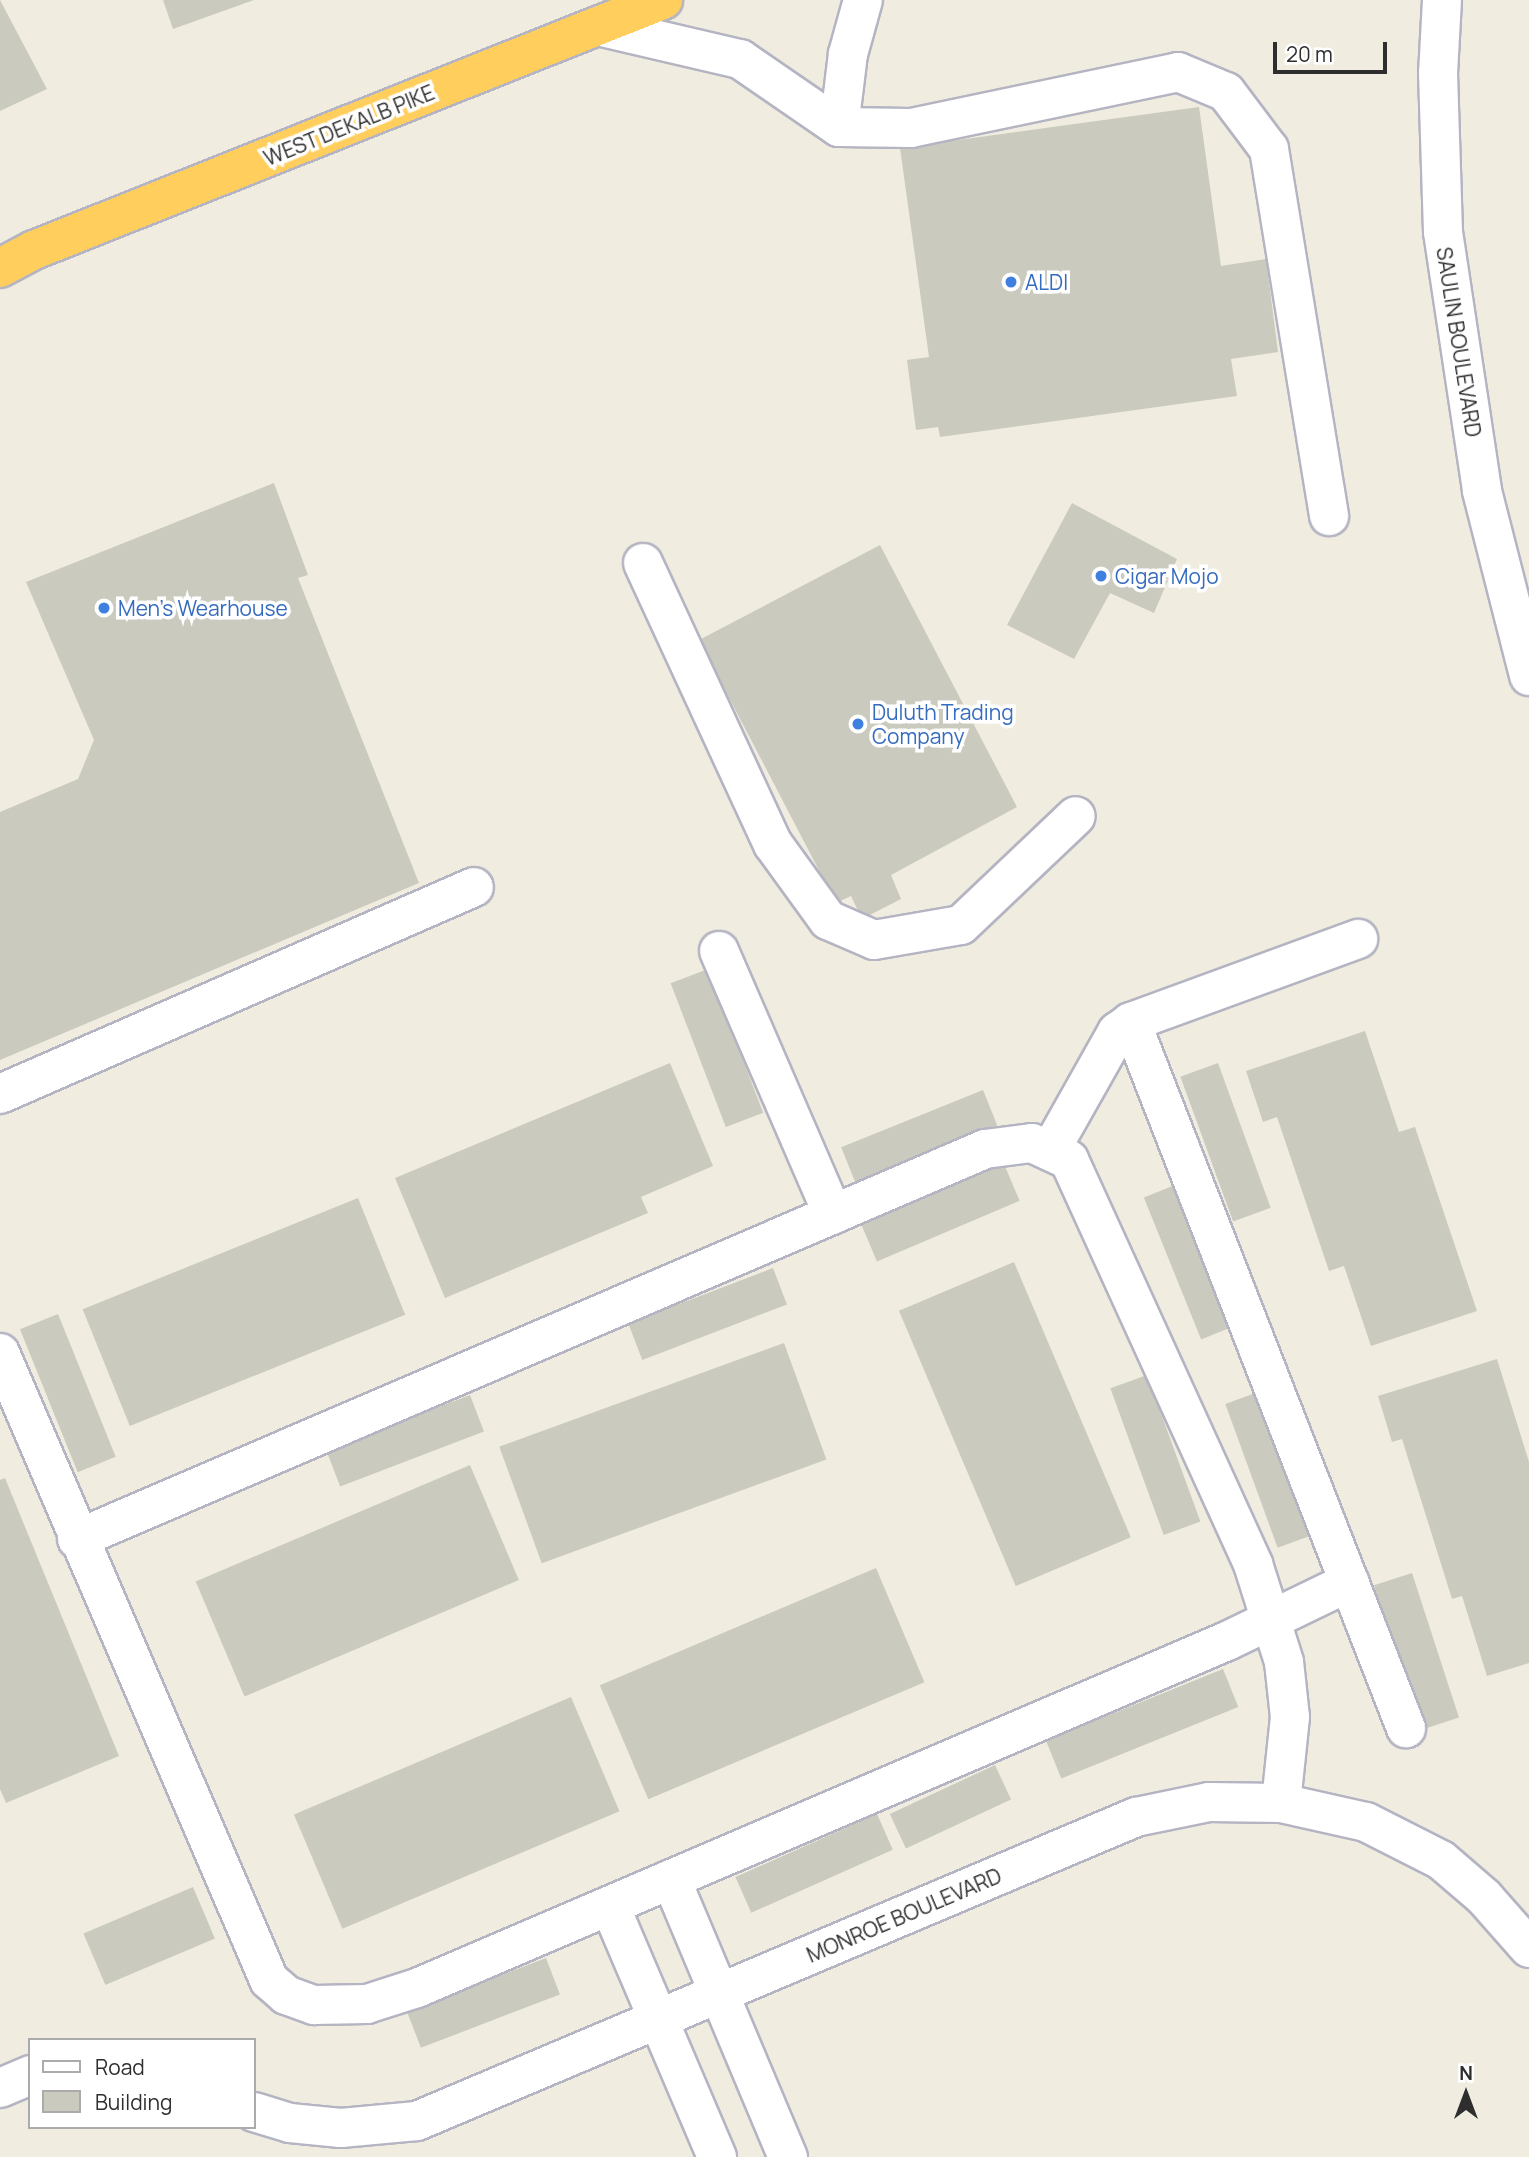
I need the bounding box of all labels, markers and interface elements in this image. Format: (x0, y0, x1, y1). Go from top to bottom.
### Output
scale bar (1277, 28, 1391, 72)
text: 20 m (1286, 40, 1333, 68)
street label: WEST DEKALB PIKE (260, 79, 438, 171)
street label: SAULIN BOULEVARD (1432, 245, 1486, 439)
place label: ALDI (1025, 269, 1068, 295)
marker: ALDI (1003, 274, 1019, 290)
place label: Cigar Mojo (1115, 563, 1219, 589)
marker: Cigar Mojo (1093, 568, 1109, 584)
place label: Men's Wearhouse (118, 595, 288, 621)
marker: Men's Wearhouse (96, 600, 112, 616)
place label: Duluth Trading Company (872, 699, 1014, 749)
marker: Duluth Trading Company (850, 716, 866, 732)
street label: MONROE BOULEVARD (803, 1863, 1005, 1967)
legend (28, 2038, 256, 2129)
text: Road (95, 2053, 145, 2081)
north arrow (1431, 2059, 1501, 2129)
text: N (1459, 2060, 1473, 2086)
text: Building (95, 2088, 172, 2116)

